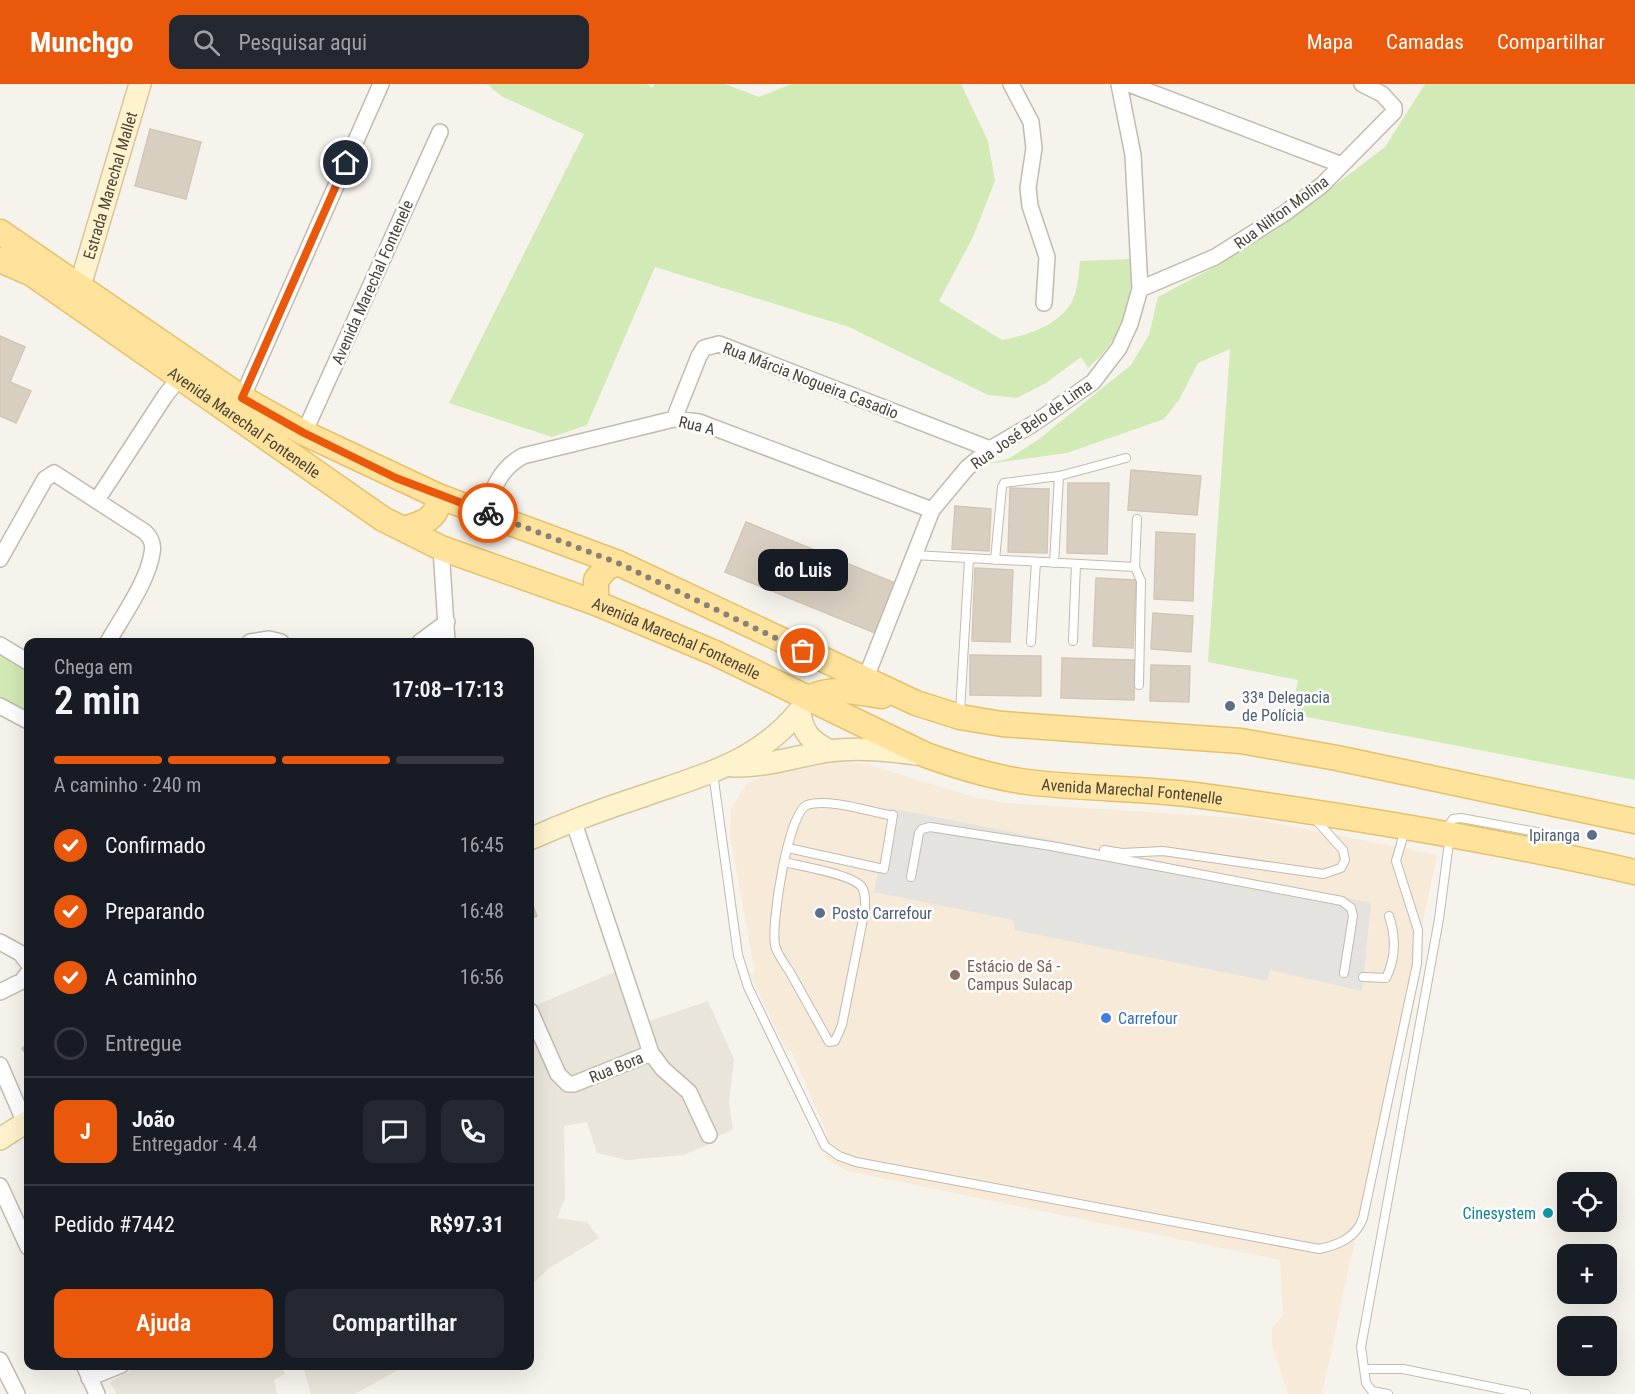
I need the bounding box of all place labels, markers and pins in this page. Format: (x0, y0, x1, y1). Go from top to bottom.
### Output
pin (320, 137, 371, 188)
callout: do Luis (758, 549, 848, 591)
pin (777, 625, 828, 676)
place label: 33ª Delegacia de Polícia (1242, 688, 1330, 725)
marker: 33ª Delegacia de Polícia (1223, 699, 1237, 713)
place label: Ipiranga (1529, 826, 1580, 845)
marker: Ipiranga (1585, 828, 1599, 842)
place label: Posto Carrefour (832, 904, 932, 923)
marker: Posto Carrefour (813, 906, 827, 920)
place label: Estácio de Sá - Campus Sulacap (967, 957, 1073, 994)
marker: Estácio de Sá - Campus Sulacap (948, 968, 962, 982)
place label: Carrefour (1118, 1009, 1178, 1028)
marker: Carrefour (1099, 1011, 1113, 1025)
place label: Cinesystem (1462, 1204, 1536, 1223)
marker: Cinesystem (1541, 1206, 1555, 1220)

